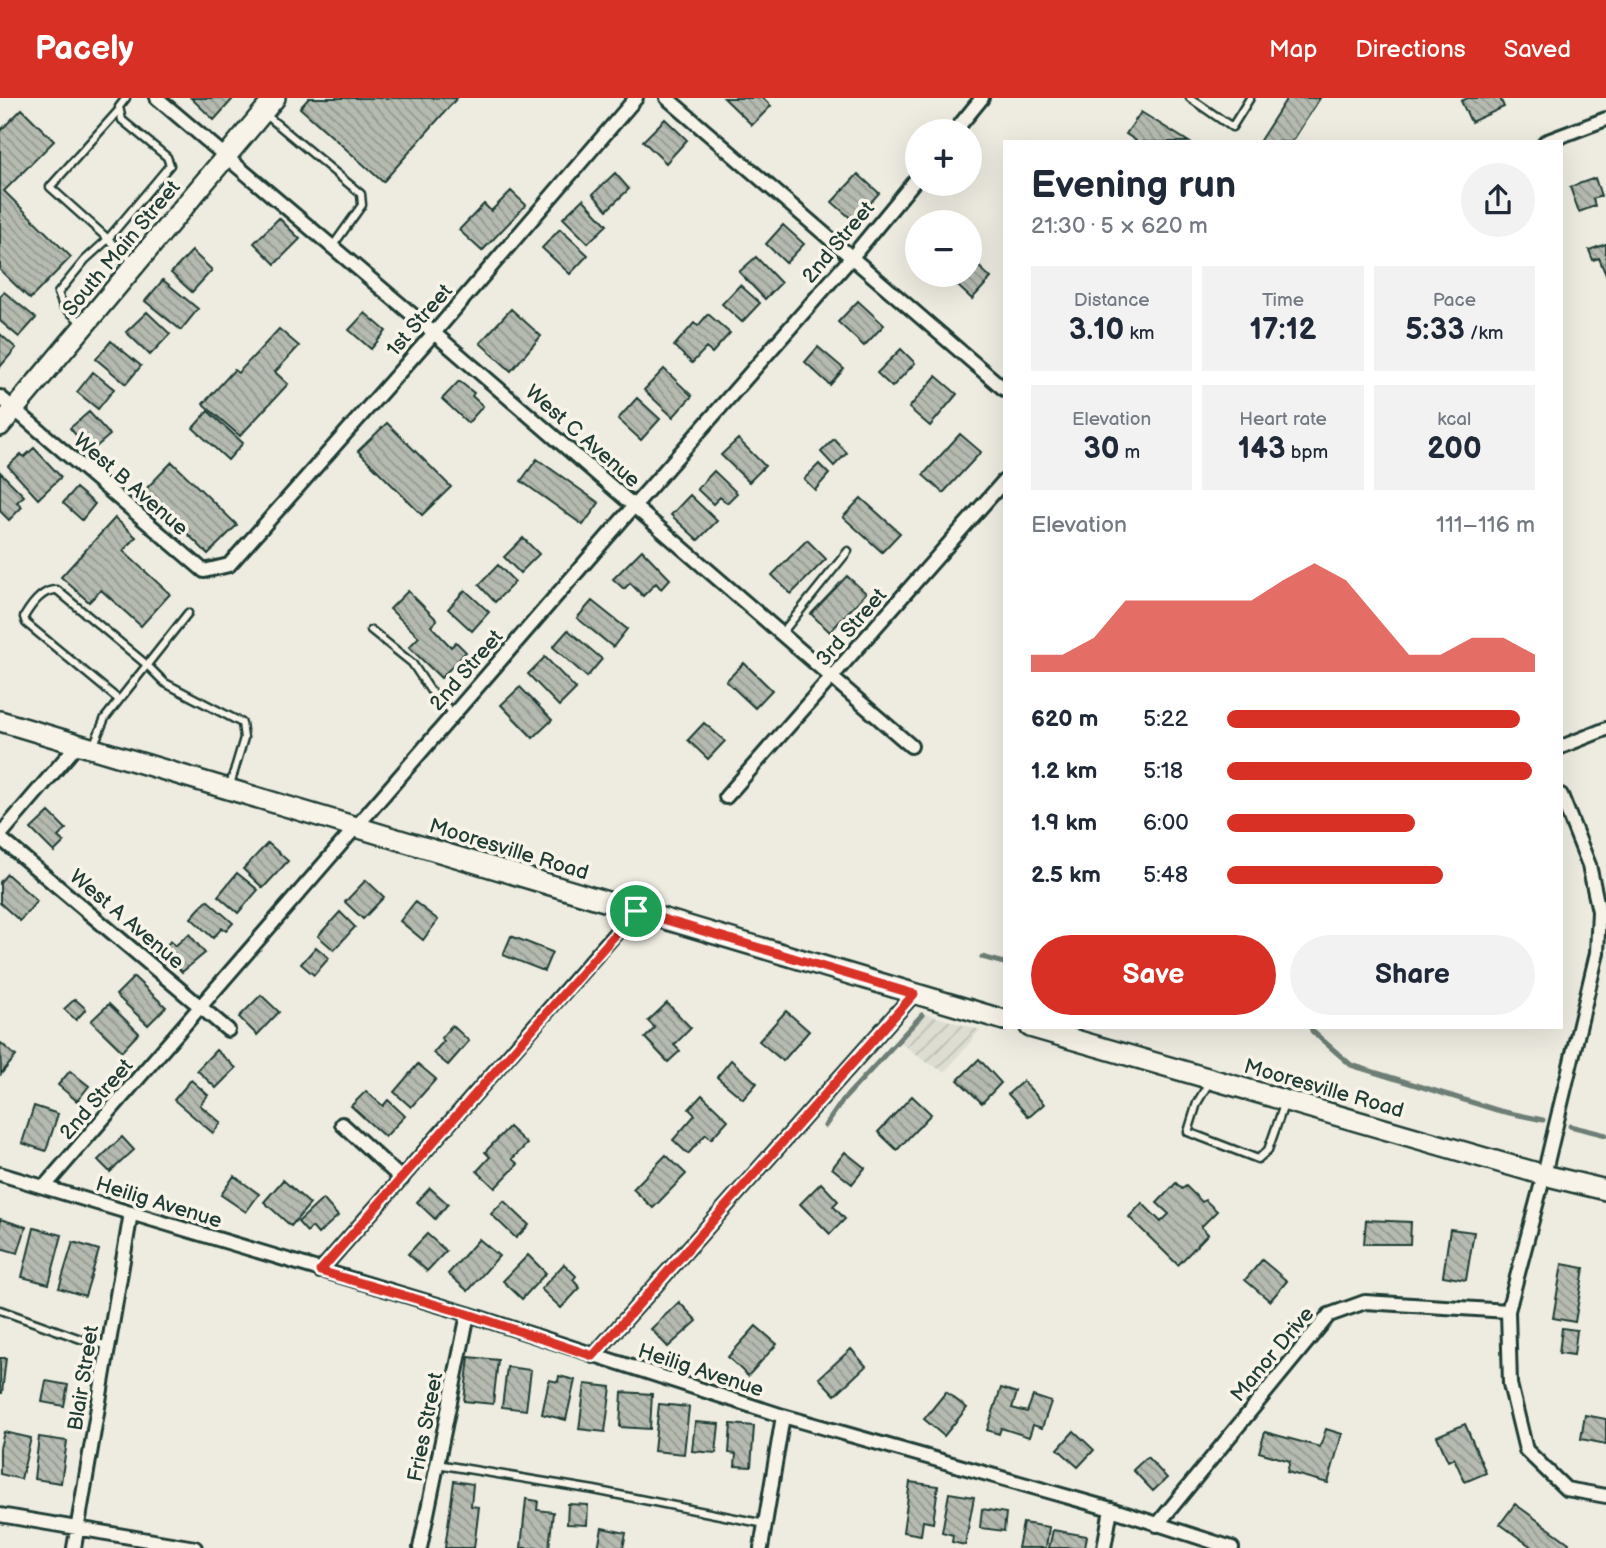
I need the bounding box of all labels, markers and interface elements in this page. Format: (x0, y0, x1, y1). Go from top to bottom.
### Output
text: Pacely (35, 29, 134, 69)
text: Map (1269, 35, 1317, 64)
text: Directions (1355, 35, 1466, 64)
text: Saved (1504, 35, 1571, 64)
map controls (905, 119, 982, 287)
button: + (905, 119, 982, 196)
text: Evening run (1031, 163, 1236, 208)
button: share (1461, 163, 1535, 237)
street label: South Main Street (57, 175, 186, 321)
street label: 2nd Street (797, 196, 880, 288)
button: − (905, 210, 982, 287)
text: 21:30 · 5 × 620 m (1031, 212, 1208, 240)
street label: 1st Street (381, 279, 458, 362)
text: Distance (1074, 289, 1150, 312)
text: Time (1262, 289, 1304, 312)
text: Pace (1433, 289, 1476, 312)
text: 3.10 (1069, 312, 1124, 348)
text: 17:12 (1249, 312, 1316, 348)
text: 5:33 (1405, 312, 1465, 348)
text: km (1124, 322, 1154, 345)
text: /km (1465, 322, 1503, 345)
street label: West C Avenue (520, 380, 645, 493)
text: Elevation (1072, 408, 1151, 431)
text: Heart rate (1239, 408, 1327, 431)
text: kcal (1437, 408, 1471, 431)
street label: West B Avenue (68, 428, 193, 541)
text: 30 (1083, 431, 1119, 467)
text: 143 (1238, 431, 1286, 467)
text: 200 (1427, 431, 1482, 467)
text: m (1119, 441, 1140, 464)
text: bpm (1286, 441, 1328, 464)
text: Elevation (1031, 511, 1127, 539)
text: 111–116 m (1436, 511, 1535, 539)
street label: 3rd Street (811, 583, 892, 671)
street label: 2nd Street (424, 624, 509, 716)
text: 620 m (1031, 705, 1098, 733)
text: 5:22 (1143, 705, 1188, 733)
text: 1.2 km (1031, 757, 1097, 785)
text: 5:18 (1143, 757, 1183, 785)
text: 1.9 km (1031, 809, 1097, 837)
text: 6:00 (1143, 809, 1189, 837)
street label: Mooresville Road (426, 813, 591, 886)
text: 2.5 km (1031, 861, 1101, 889)
text: 5:48 (1143, 861, 1188, 889)
street label: West A Avenue (64, 864, 189, 975)
pin (606, 881, 666, 941)
icon: arrive (617, 892, 655, 930)
button: Save (1031, 935, 1276, 1015)
button: Share (1290, 935, 1535, 1015)
street label: 2nd Street (54, 1053, 139, 1145)
street label: Mooresville Road (1241, 1054, 1407, 1123)
street label: Heilig Avenue (93, 1171, 225, 1234)
street label: Manor Drive (1225, 1302, 1319, 1407)
street label: Blair Street (63, 1323, 104, 1432)
street label: Heilig Avenue (635, 1338, 767, 1403)
street label: Fries Street (403, 1370, 448, 1484)

